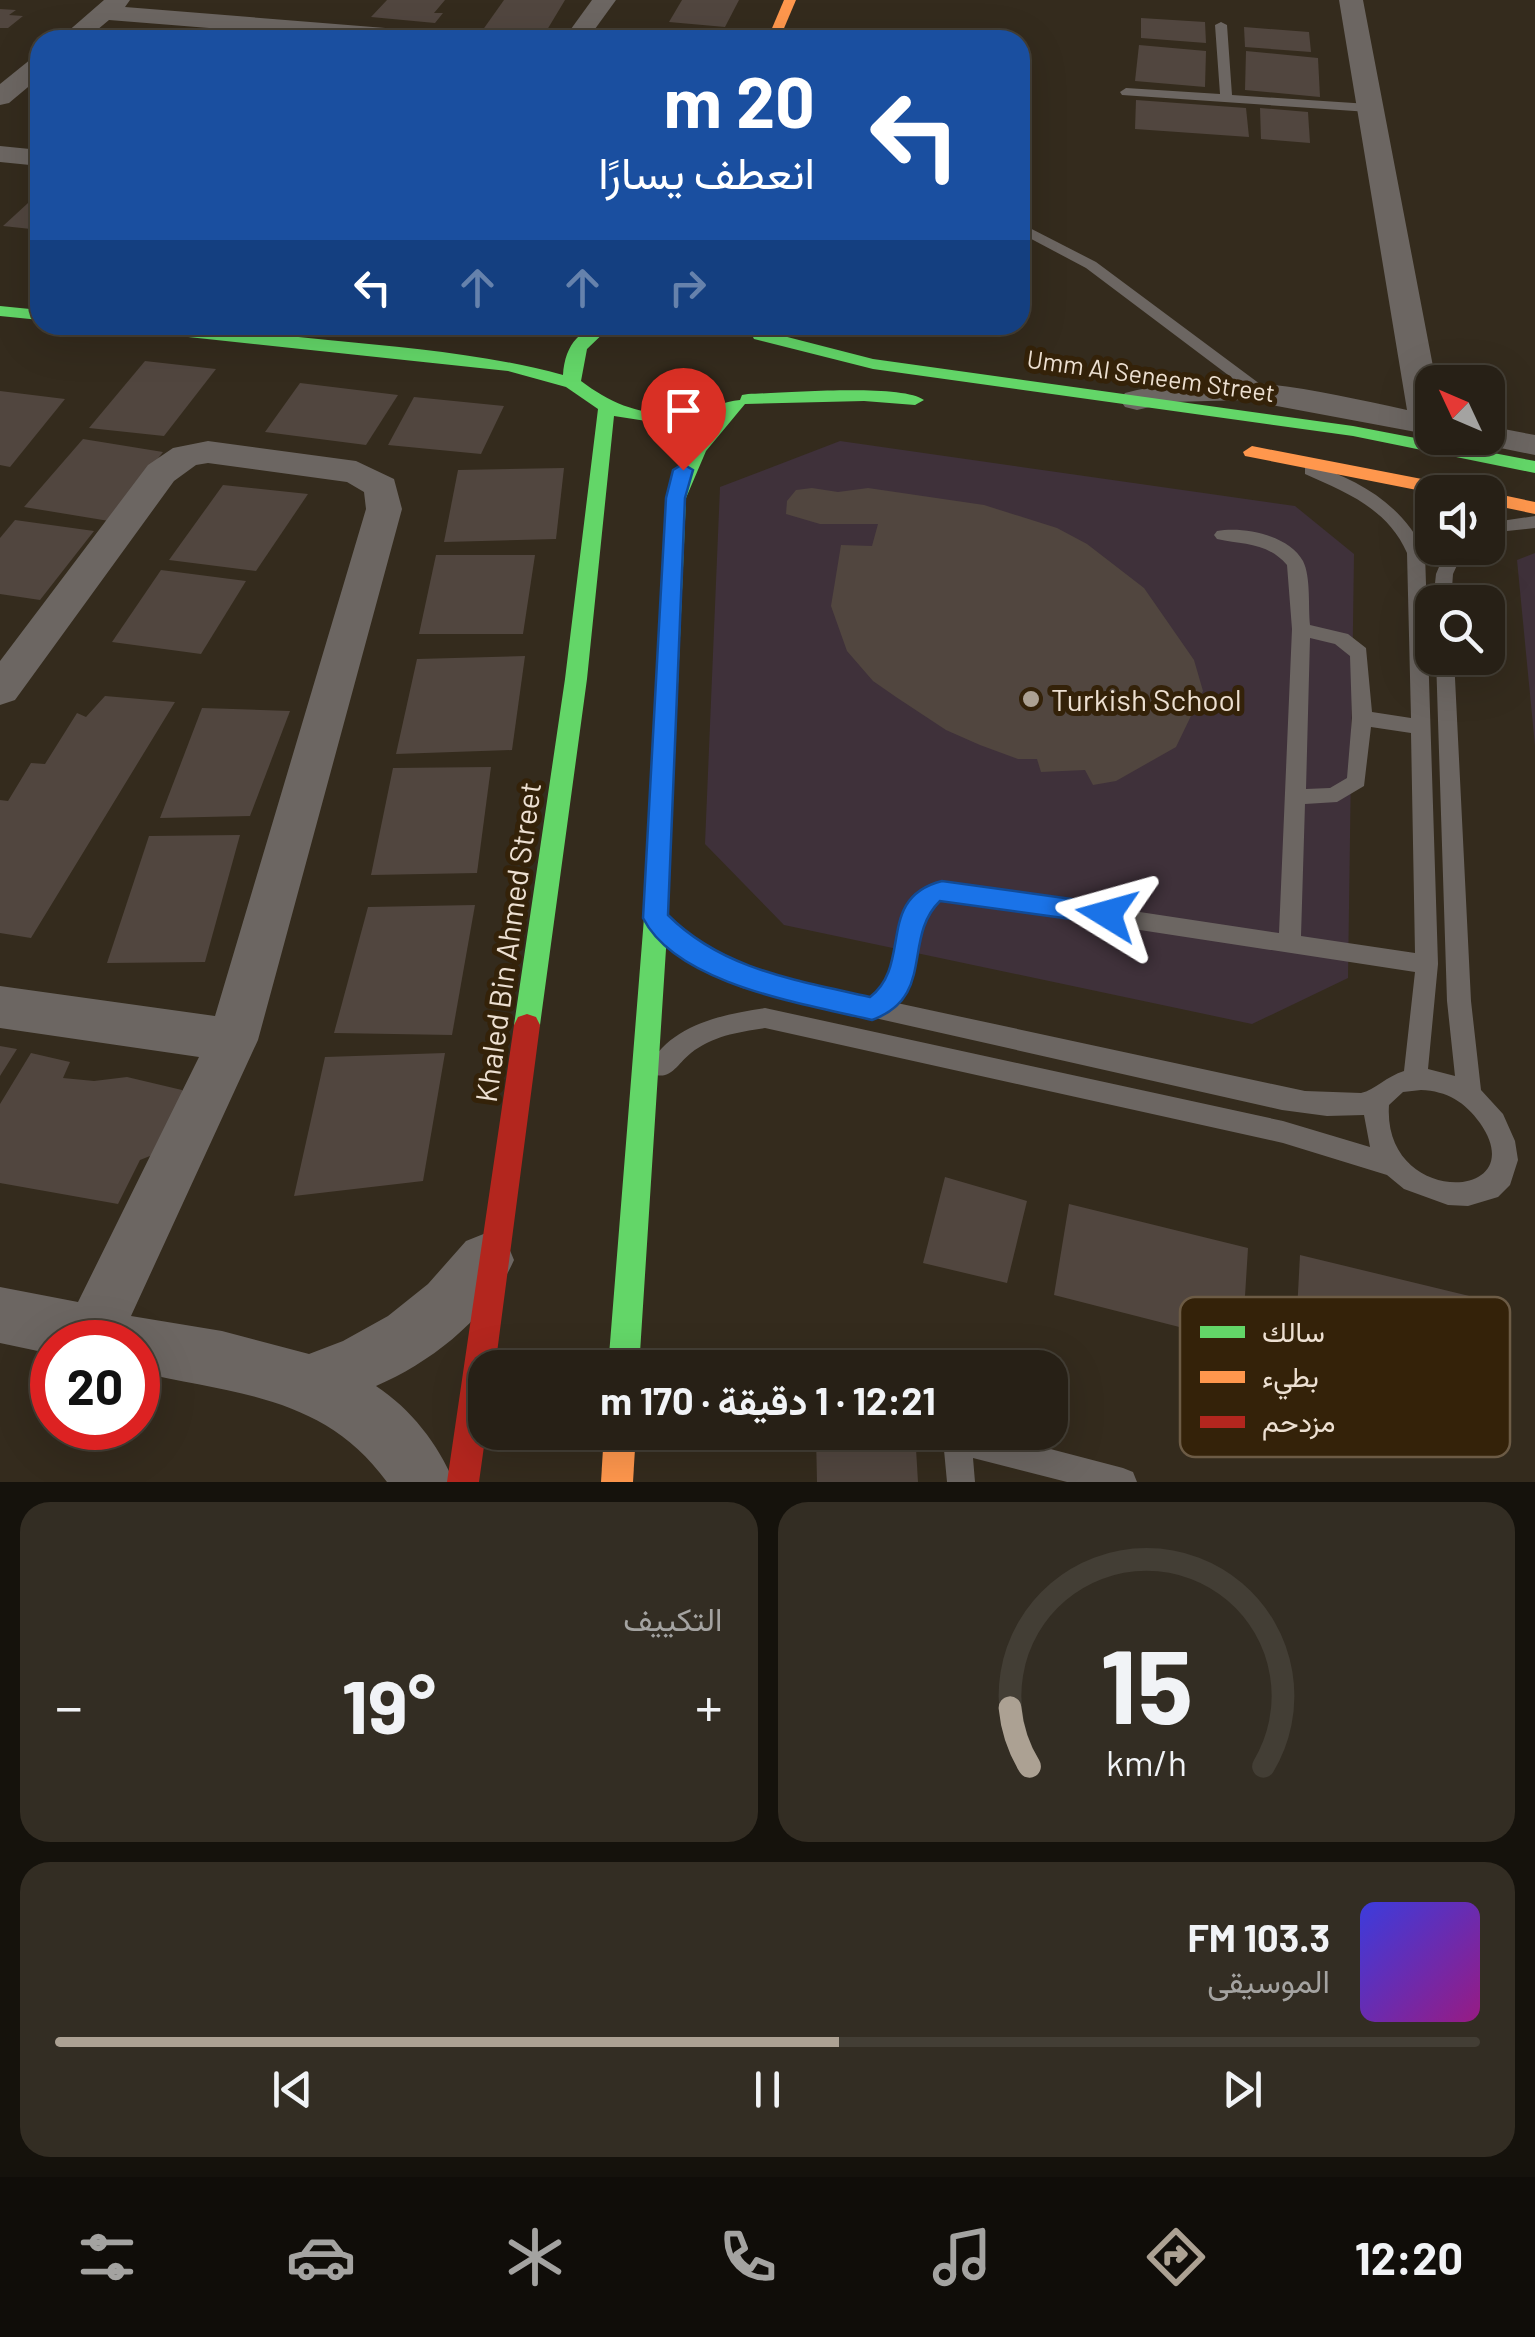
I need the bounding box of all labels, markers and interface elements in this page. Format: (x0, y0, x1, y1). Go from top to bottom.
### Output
text: 20 m (663, 58, 815, 142)
icon: left (850, 70, 980, 200)
text: انعطف يسارًا (598, 144, 815, 198)
icon: left (345, 260, 400, 315)
icon: ahead (450, 260, 505, 315)
icon: ahead (555, 260, 610, 315)
icon: right (660, 260, 715, 315)
street label: Umm Al Seneem Street (1025, 343, 1277, 407)
north arrow (1415, 365, 1505, 455)
map controls (1415, 365, 1505, 675)
pin (641, 368, 726, 471)
icon: arrive (656, 383, 711, 438)
button: sound (1415, 475, 1505, 565)
button: search (1415, 585, 1505, 675)
place label: Turkish School (1051, 681, 1242, 717)
marker: Turkish School (1020, 688, 1042, 710)
street label: Khaled Bin Ahmed Street (467, 780, 547, 1104)
position arrow (1055, 862, 1159, 966)
legend (1180, 1297, 1510, 1457)
text: سالك (1262, 1314, 1325, 1348)
speed limit sign: 20 (30, 1320, 160, 1450)
text: بطيء (1262, 1359, 1319, 1400)
text: 12:21 · 1 دقيقة · 170 m (600, 1377, 936, 1423)
text: مزدحم (1262, 1404, 1335, 1441)
text: التكييف (623, 1599, 723, 1637)
text: 15 (1100, 1620, 1193, 1745)
text: 19° (341, 1659, 436, 1749)
text: − (55, 1672, 83, 1738)
text: + (695, 1672, 722, 1738)
text: km/h (1106, 1740, 1187, 1783)
text: 103.3 FM (1188, 1914, 1330, 1960)
text: الموسيقى (1207, 1961, 1330, 1999)
icon: previous (265, 2062, 320, 2117)
icon: pause (740, 2062, 795, 2117)
icon: next (1215, 2062, 1270, 2117)
icon: filters (72, 2222, 142, 2292)
icon: car (286, 2222, 356, 2292)
icon: climate (500, 2222, 570, 2292)
icon: phone (713, 2222, 783, 2292)
icon: music (927, 2222, 997, 2292)
icon: directions (1141, 2222, 1211, 2292)
text: 12:20 (1355, 2230, 1463, 2284)

